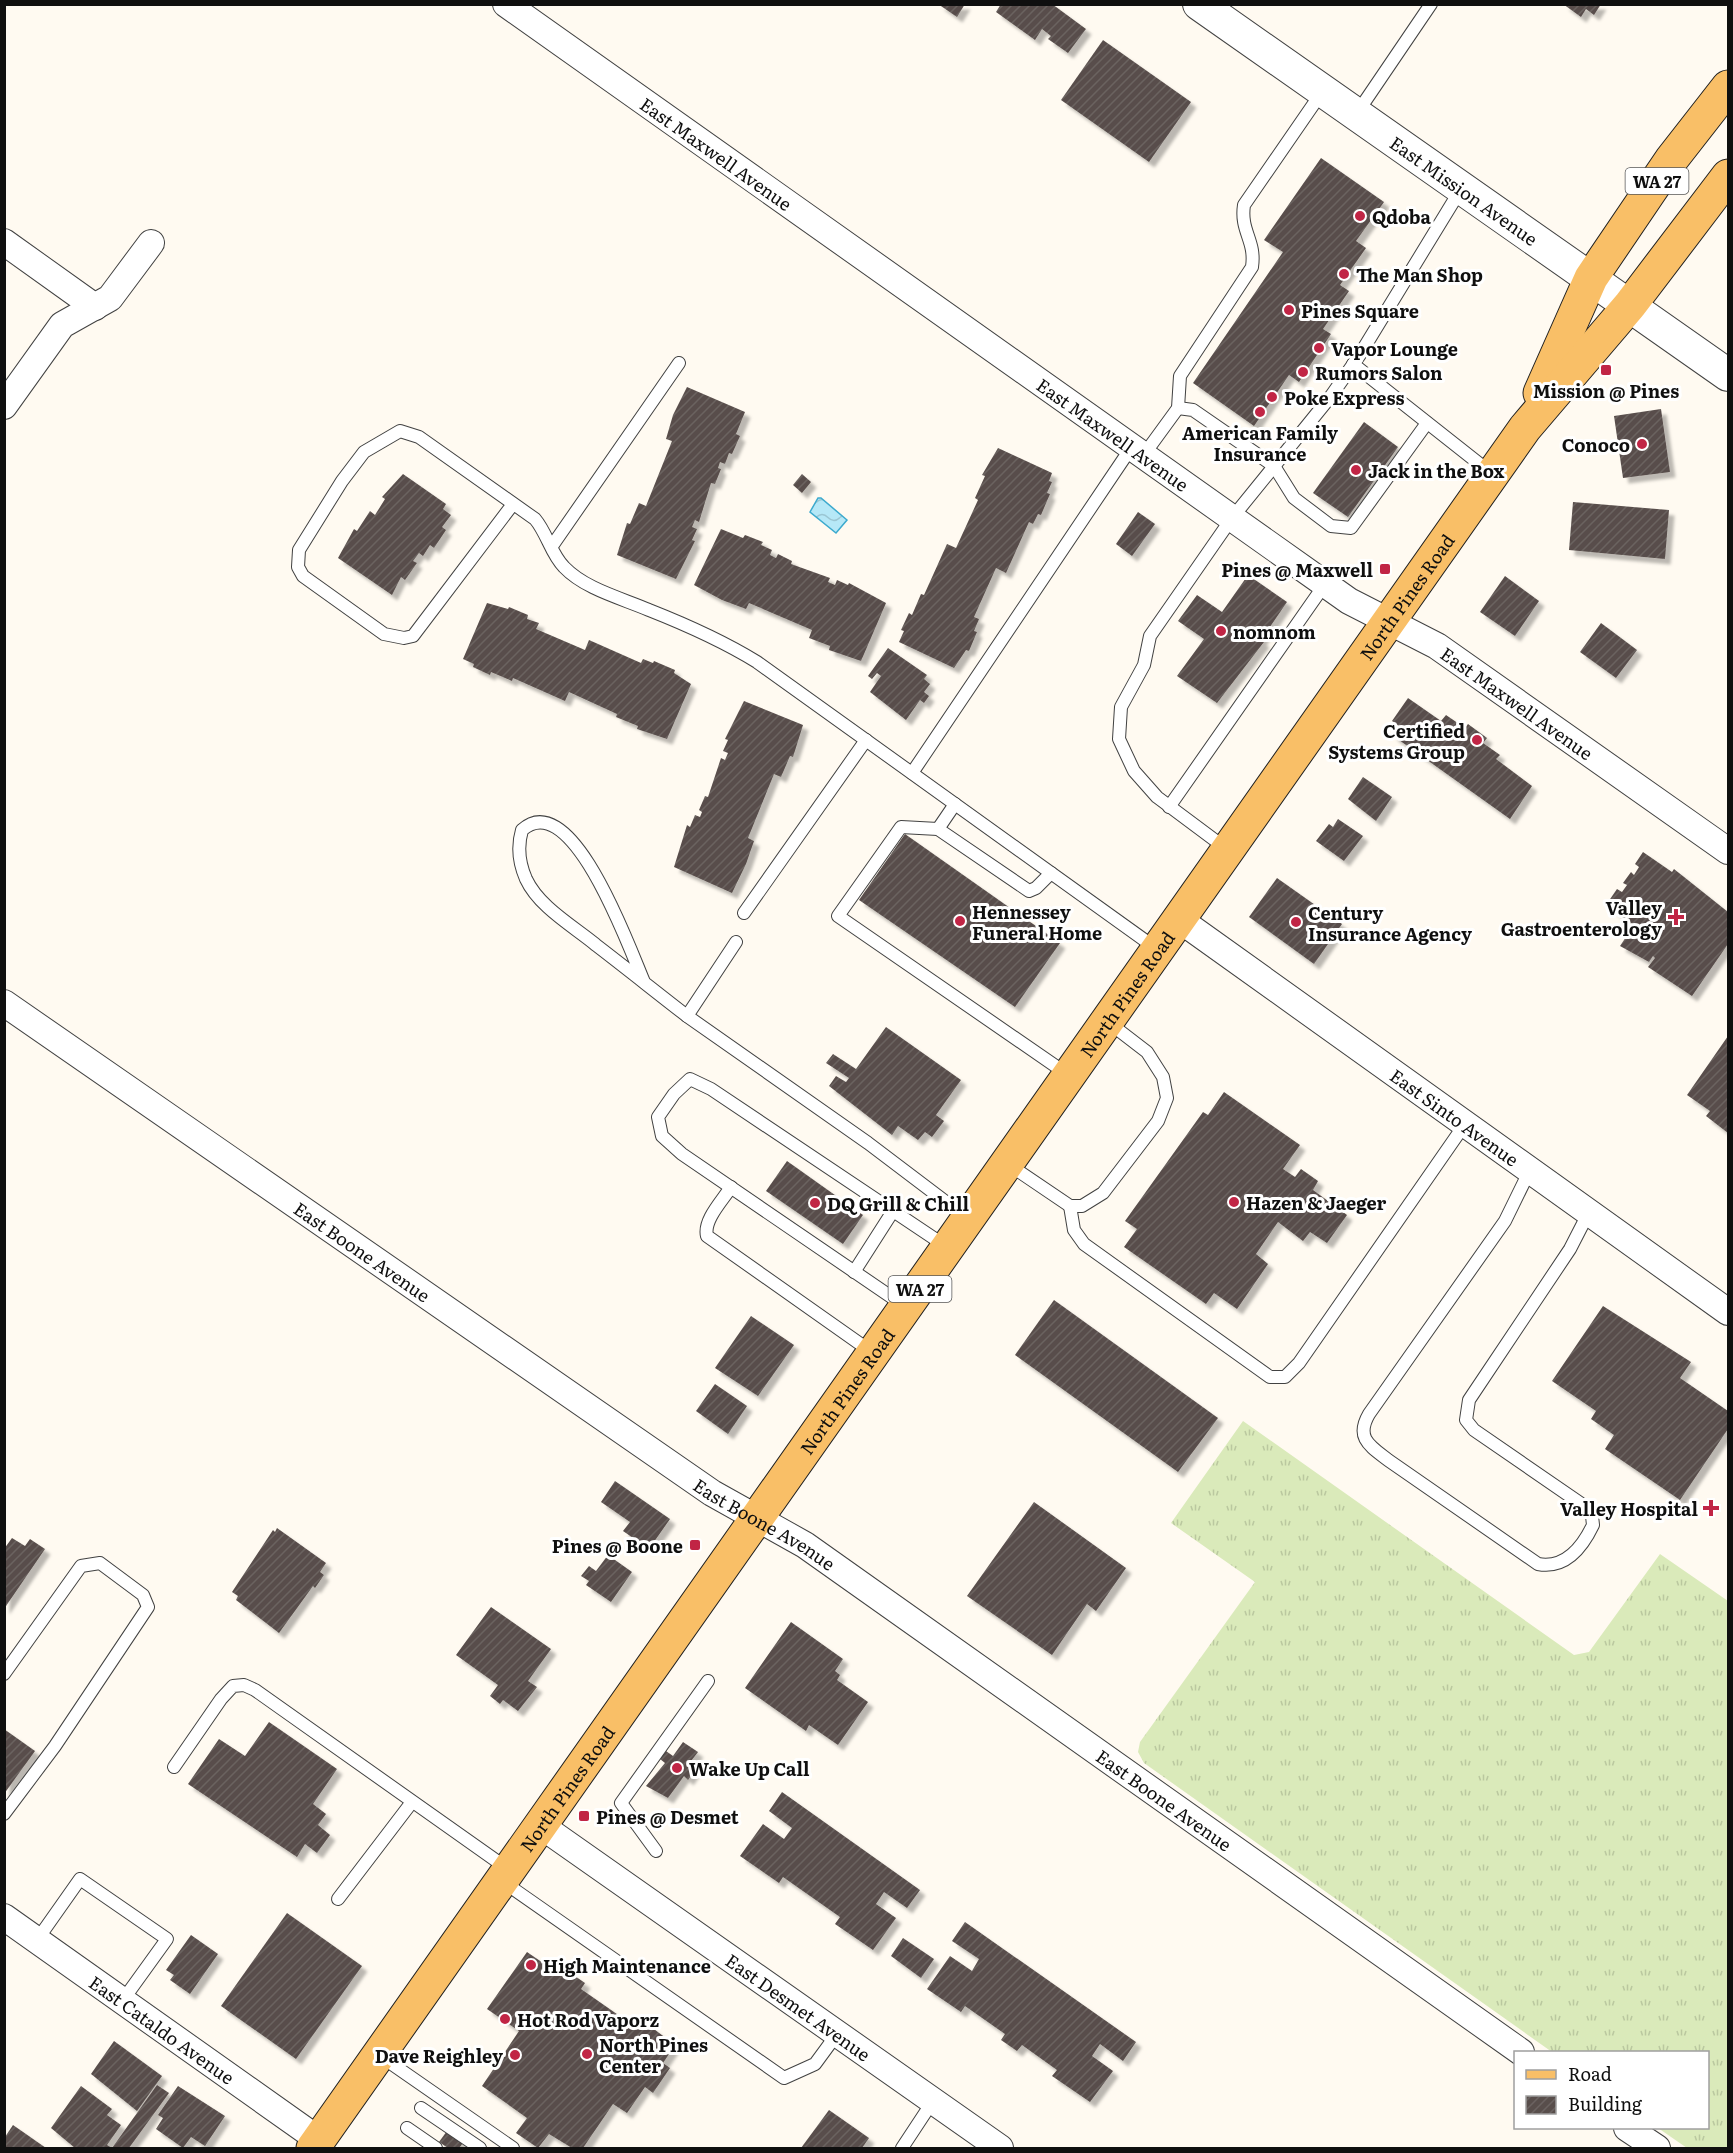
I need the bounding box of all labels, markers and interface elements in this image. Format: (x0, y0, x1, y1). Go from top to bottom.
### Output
street label: East Maxwell Avenue (635, 90, 798, 216)
street label: East Mission Avenue (1385, 129, 1544, 251)
road number: WA 27 (1626, 168, 1688, 194)
place label: Qdoba (1372, 203, 1431, 230)
marker: Qdoba (1353, 209, 1367, 223)
place label: The Man Shop (1356, 261, 1483, 288)
marker: The Man Shop (1337, 267, 1351, 281)
place label: Pines Square (1301, 297, 1419, 324)
marker: Pines Square (1282, 303, 1296, 317)
place label: Vapor Lounge (1331, 335, 1458, 362)
marker: Vapor Lounge (1312, 341, 1326, 355)
place label: Rumors Salon (1315, 359, 1443, 386)
marker: Mission @ Pines (1599, 363, 1613, 377)
marker: Rumors Salon (1296, 365, 1310, 379)
street label: East Maxwell Avenue (1032, 371, 1195, 497)
place label: Mission @ Pines (1533, 377, 1679, 404)
place label: Poke Express (1284, 384, 1404, 411)
marker: Poke Express (1265, 390, 1279, 404)
marker: American Family Insurance (1253, 405, 1267, 419)
place label: American Family Insurance (1182, 419, 1338, 467)
place label: Conoco (1562, 431, 1630, 458)
marker: Conoco (1635, 437, 1649, 451)
place label: Jack in the Box (1368, 457, 1505, 484)
marker: Jack in the Box (1349, 463, 1363, 477)
street label: North Pines Road (1352, 528, 1460, 665)
place label: Pines @ Maxwell (1221, 556, 1373, 583)
marker: Pines @ Maxwell (1378, 562, 1392, 576)
place label: nomnom (1233, 618, 1316, 645)
marker: nomnom (1214, 624, 1228, 638)
street label: East Maxwell Avenue (1436, 639, 1599, 766)
place label: Certified Systems Group (1328, 717, 1465, 765)
marker: Certified Systems Group (1470, 733, 1484, 747)
place label: Valley Gastroenterology (1501, 894, 1662, 942)
place label: Hennessey Funeral Home (972, 898, 1102, 946)
place label: Century Insurance Agency (1308, 899, 1472, 947)
marker: Valley Gastroenterology (1667, 908, 1685, 926)
marker: Hennessey Funeral Home (953, 914, 967, 928)
marker: Century Insurance Agency (1289, 915, 1303, 929)
street label: North Pines Road (1072, 925, 1180, 1062)
street label: East Sinto Avenue (1385, 1061, 1525, 1172)
place label: Hazen & Jaeger (1246, 1189, 1387, 1216)
place label: DQ Grill & Chill (827, 1190, 969, 1217)
street label: East Boone Avenue (289, 1194, 436, 1308)
marker: Hazen & Jaeger (1227, 1195, 1241, 1209)
marker: DQ Grill & Chill (808, 1196, 822, 1210)
road number: WA 27 (888, 1276, 952, 1302)
street label: North Pines Road (792, 1322, 900, 1460)
street label: East Boone Avenue (688, 1471, 841, 1576)
place label: Valley Hospital (1560, 1495, 1698, 1522)
marker: Valley Hospital (1702, 1499, 1720, 1517)
place label: Pines @ Boone (552, 1532, 683, 1559)
marker: Pines @ Boone (688, 1538, 702, 1552)
street label: North Pines Road (512, 1720, 620, 1857)
street label: East Boone Avenue (1091, 1742, 1238, 1857)
place label: Wake Up Call (689, 1755, 810, 1782)
marker: Wake Up Call (670, 1761, 684, 1775)
place label: Pines @ Desmet (596, 1803, 739, 1830)
marker: Pines @ Desmet (577, 1809, 591, 1823)
street label: East Desmet Avenue (721, 1946, 877, 2067)
place label: High Maintenance (543, 1952, 711, 1979)
marker: High Maintenance (524, 1958, 538, 1972)
street label: East Cataldo Avenue (84, 1968, 240, 2090)
place label: Hot Rod Vaporz (517, 2006, 659, 2033)
marker: Hot Rod Vaporz (498, 2012, 512, 2026)
place label: North Pines Center (599, 2031, 708, 2079)
place label: Dave Reighley (375, 2042, 503, 2069)
marker: North Pines Center (580, 2047, 594, 2061)
marker: Dave Reighley (508, 2048, 522, 2062)
legend (1514, 2051, 1709, 2129)
text: Road (1568, 2060, 1612, 2087)
text: Building (1568, 2090, 1643, 2117)

